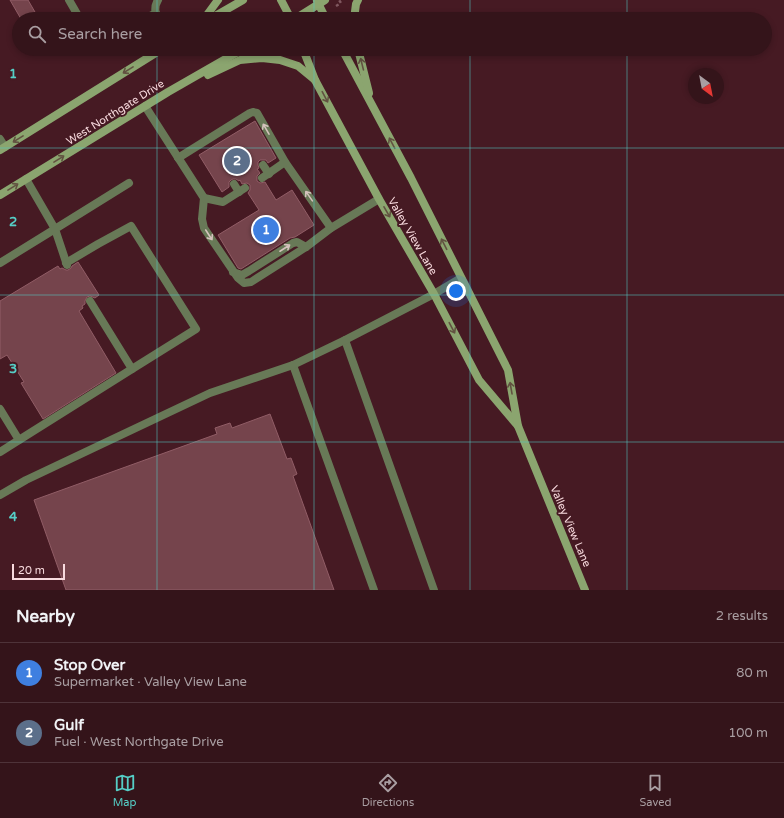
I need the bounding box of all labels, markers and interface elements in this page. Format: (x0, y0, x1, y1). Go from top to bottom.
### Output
search box (12, 12, 772, 56)
icon: search (26, 23, 48, 45)
text: Search here (58, 25, 142, 43)
one-way arrow (357, 58, 365, 71)
one-way arrow (123, 65, 134, 74)
text: 1 (9, 66, 17, 82)
north arrow (688, 68, 724, 104)
street label: West Northgate Drive (64, 77, 167, 148)
one-way arrow (322, 91, 329, 103)
one-way arrow (261, 123, 269, 135)
one-way arrow (12, 135, 24, 143)
one-way arrow (388, 138, 396, 150)
pin: 2 (224, 146, 250, 176)
one-way arrow (53, 155, 64, 163)
one-way arrow (7, 183, 19, 191)
one-way arrow (305, 190, 313, 201)
street label: Valley View Lane (385, 195, 440, 277)
one-way arrow (383, 206, 391, 218)
text: 2 (9, 214, 17, 230)
pin: 1 (253, 215, 279, 245)
one-way arrow (205, 229, 213, 240)
one-way arrow (440, 238, 447, 250)
one-way arrow (279, 244, 291, 252)
your location (446, 281, 466, 301)
one-way arrow (449, 322, 457, 334)
text: 3 (9, 361, 17, 377)
one-way arrow (507, 382, 515, 395)
street label: Valley View Lane (548, 484, 594, 569)
text: 4 (9, 509, 18, 525)
scale bar (12, 562, 65, 581)
text: 20 m (18, 564, 45, 577)
text: Nearby (16, 606, 75, 627)
text: 2 results (716, 608, 768, 624)
text: Stop Over (54, 656, 125, 674)
text: 1 (25, 665, 33, 681)
text: 80 m (736, 665, 768, 681)
text: Supermarket · Valley View Lane (54, 674, 247, 690)
text: Gulf (54, 716, 84, 734)
text: 2 (25, 725, 33, 741)
text: 100 m (728, 725, 768, 741)
text: Fuel · West Northgate Drive (54, 734, 224, 750)
tab: Map (113, 772, 136, 809)
tab: Directions (362, 772, 414, 809)
tab: Saved (640, 772, 671, 809)

